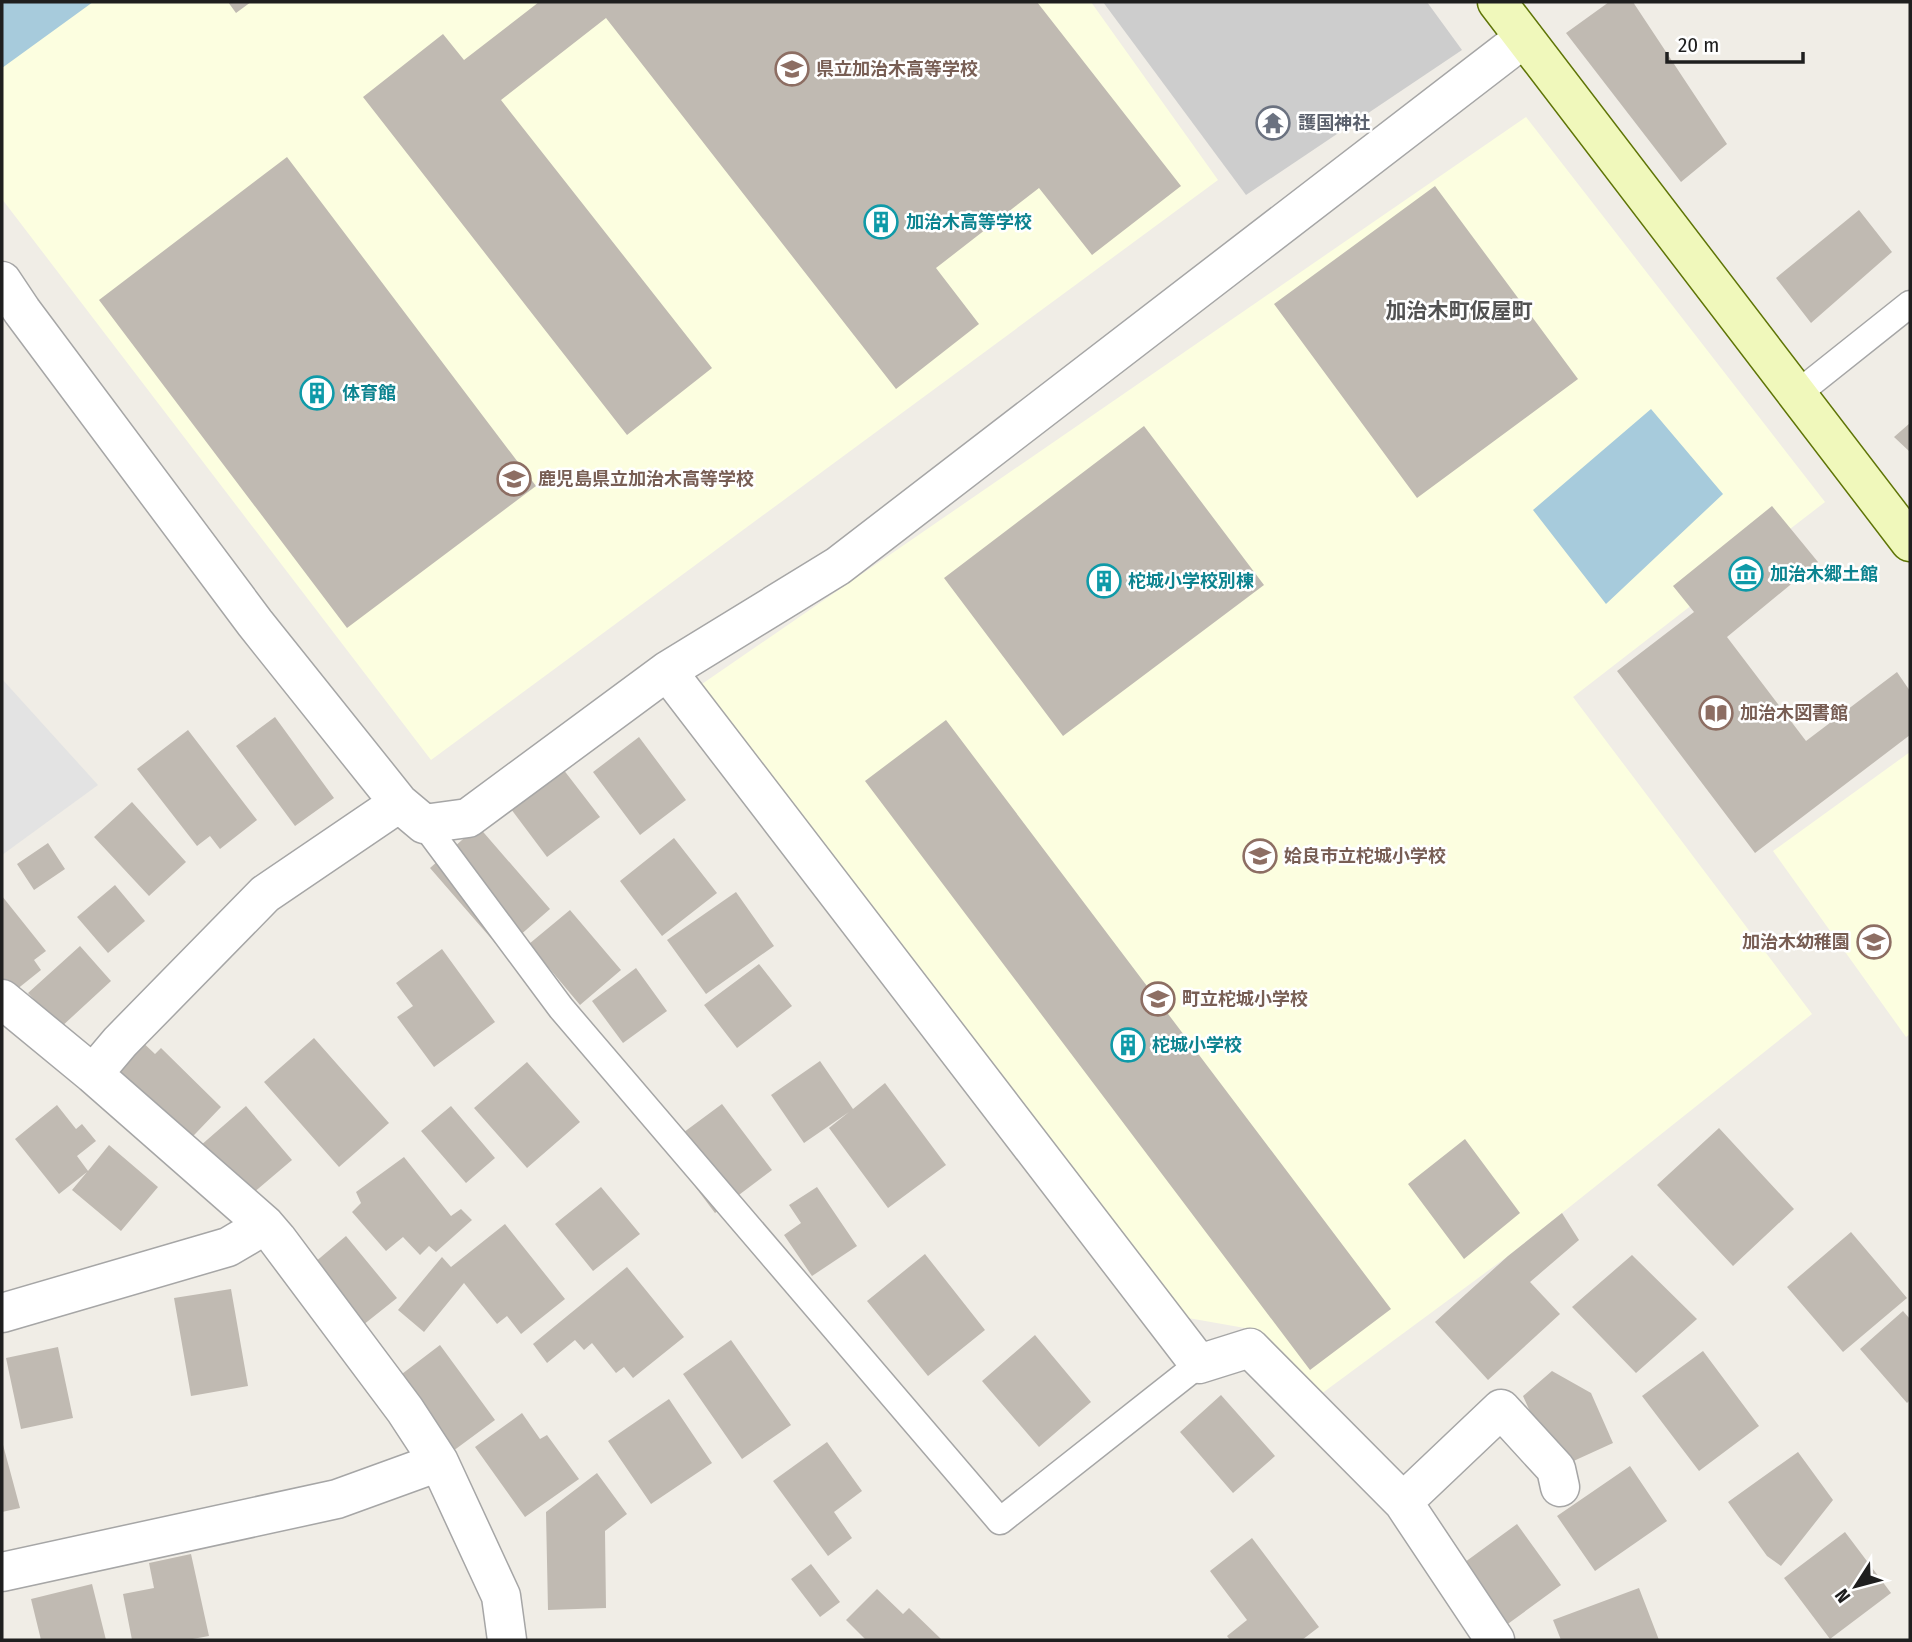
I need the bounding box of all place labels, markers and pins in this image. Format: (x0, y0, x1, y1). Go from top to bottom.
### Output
school or university icon: 県立加治木高等学校 (773, 50, 811, 88)
place label: 県立加治木高等学校 (816, 58, 978, 80)
temple icon: 護国神社 (1254, 104, 1292, 142)
place label: 護国神社 (1298, 112, 1370, 134)
building icon: 加治木高等学校 (862, 203, 900, 241)
place label: 加治木高等学校 (906, 211, 1032, 233)
building icon: 体育館 (298, 374, 336, 412)
place label: 体育館 (342, 382, 396, 404)
school or university icon: 鹿児島県立加治木高等学校 (495, 460, 533, 498)
place label: 鹿児島県立加治木高等学校 (538, 468, 754, 490)
museum icon: 加治木郷土館 (1727, 555, 1765, 593)
building icon: 柁城小学校別棟 (1085, 562, 1123, 600)
place label: 加治木郷土館 (1770, 563, 1878, 585)
place label: 柁城小学校別棟 (1128, 570, 1254, 592)
library icon: 加治木図書館 (1697, 694, 1735, 732)
place label: 加治木図書館 (1740, 702, 1848, 724)
school or university icon: 姶良市立柁城小学校 (1241, 837, 1279, 875)
place label: 姶良市立柁城小学校 (1284, 845, 1446, 867)
school or university icon: 加治木幼稚園 (1855, 923, 1893, 961)
place label: 加治木幼稚園 (1742, 931, 1850, 953)
school or university icon: 町立柁城小学校 (1139, 980, 1177, 1018)
place label: 町立柁城小学校 (1182, 988, 1308, 1010)
building icon: 柁城小学校 (1109, 1026, 1147, 1064)
place label: 柁城小学校 (1152, 1034, 1242, 1056)

